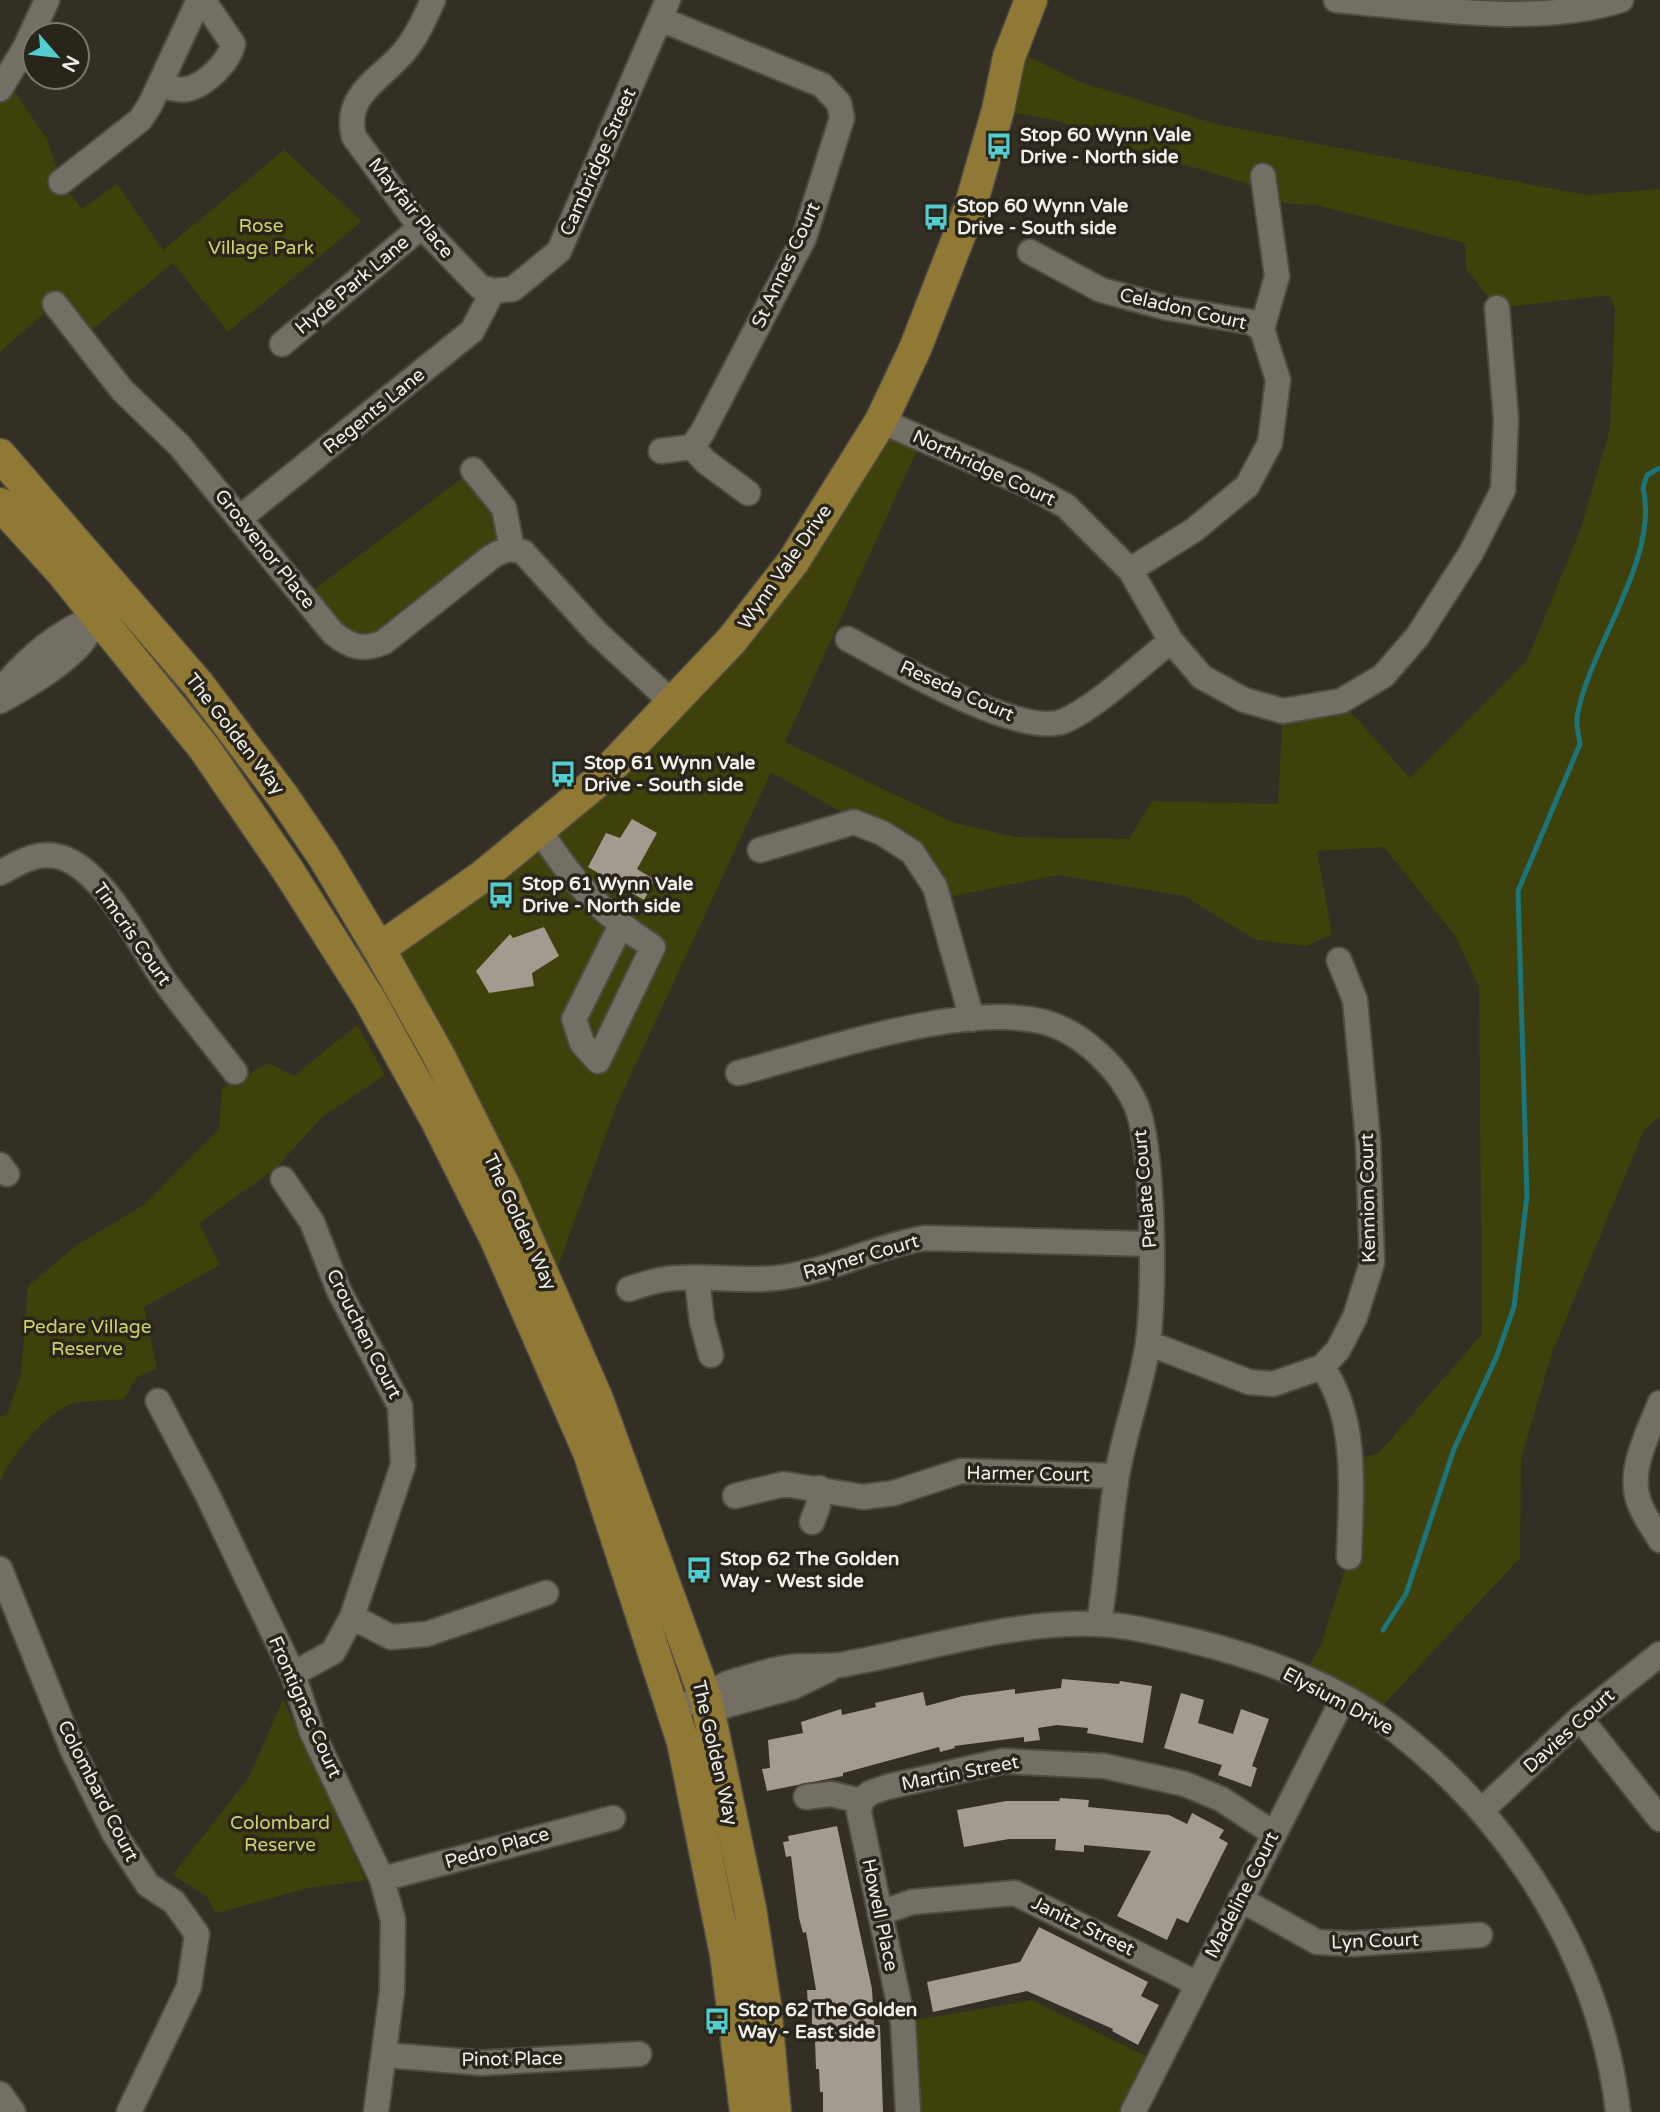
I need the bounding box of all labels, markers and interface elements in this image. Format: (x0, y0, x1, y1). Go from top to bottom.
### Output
north arrow (21, 21, 91, 91)
text: N (57, 52, 83, 75)
street label: Cambridge Street (556, 85, 640, 239)
place label: Stop 60 Wynn Vale Drive - North side (1020, 124, 1192, 168)
bus stop icon: Stop 60 Wynn Vale Drive - North side (984, 131, 1014, 161)
street label: Mayfair Place (364, 153, 458, 263)
place label: Stop 60 Wynn Vale Drive - South side (957, 195, 1129, 239)
street label: St Annes Court (747, 199, 825, 331)
bus stop icon: Stop 60 Wynn Vale Drive - South side (921, 202, 951, 232)
park label: Rose Village Park (208, 215, 314, 259)
street label: Hyde Park Lane (291, 231, 413, 339)
street label: Celadon Court (1117, 284, 1249, 334)
street label: Regents Lane (319, 364, 429, 458)
street label: Northridge Court (909, 425, 1059, 511)
street label: Grosvenor Place (210, 485, 320, 613)
street label: Wynn Vale Drive (734, 500, 836, 634)
street label: Reseda Court (897, 656, 1017, 726)
street label: The Golden Way (181, 669, 289, 799)
place label: Stop 61 Wynn Vale Drive - South side (584, 752, 756, 796)
bus stop icon: Stop 61 Wynn Vale Drive - South side (548, 759, 578, 789)
place label: Stop 61 Wynn Vale Drive - North side (522, 873, 694, 917)
street label: Timcris Court (88, 878, 176, 990)
bus stop icon: Stop 61 Wynn Vale Drive - North side (486, 880, 516, 910)
street label: Prelate Court (1129, 1129, 1161, 1249)
street label: Kennion Court (1356, 1133, 1380, 1263)
street label: The Golden Way (479, 1150, 561, 1294)
street label: Rayner Court (801, 1230, 921, 1284)
street label: Crouchen Court (322, 1265, 406, 1403)
park label: Pedare Village Reserve (22, 1316, 152, 1360)
street label: Harmer Court (966, 1462, 1090, 1486)
place label: Stop 62 The Golden Way - West side (720, 1548, 899, 1593)
bus stop icon: Stop 62 The Golden Way - West side (684, 1555, 714, 1585)
street label: Frontignac Court (264, 1633, 346, 1781)
street label: Elysium Drive (1279, 1663, 1397, 1739)
street label: The Golden Way (688, 1679, 742, 1827)
street label: Davies Court (1519, 1684, 1619, 1778)
street label: Colombard Court (53, 1717, 143, 1865)
street label: Martin Street (899, 1751, 1021, 1795)
park label: Colombard Reserve (230, 1812, 330, 1856)
street label: Pedro Place (442, 1823, 552, 1873)
street label: Madeline Court (1201, 1828, 1283, 1962)
street label: Howell Place (857, 1857, 903, 1973)
street label: Janitz Street (1028, 1892, 1138, 1960)
street label: Lyn Court (1331, 1928, 1419, 1954)
place label: Stop 62 The Golden Way - East side (738, 1999, 917, 2044)
bus stop icon: Stop 62 The Golden Way - East side (702, 2006, 732, 2036)
street label: Pinot Place (461, 2047, 563, 2071)

